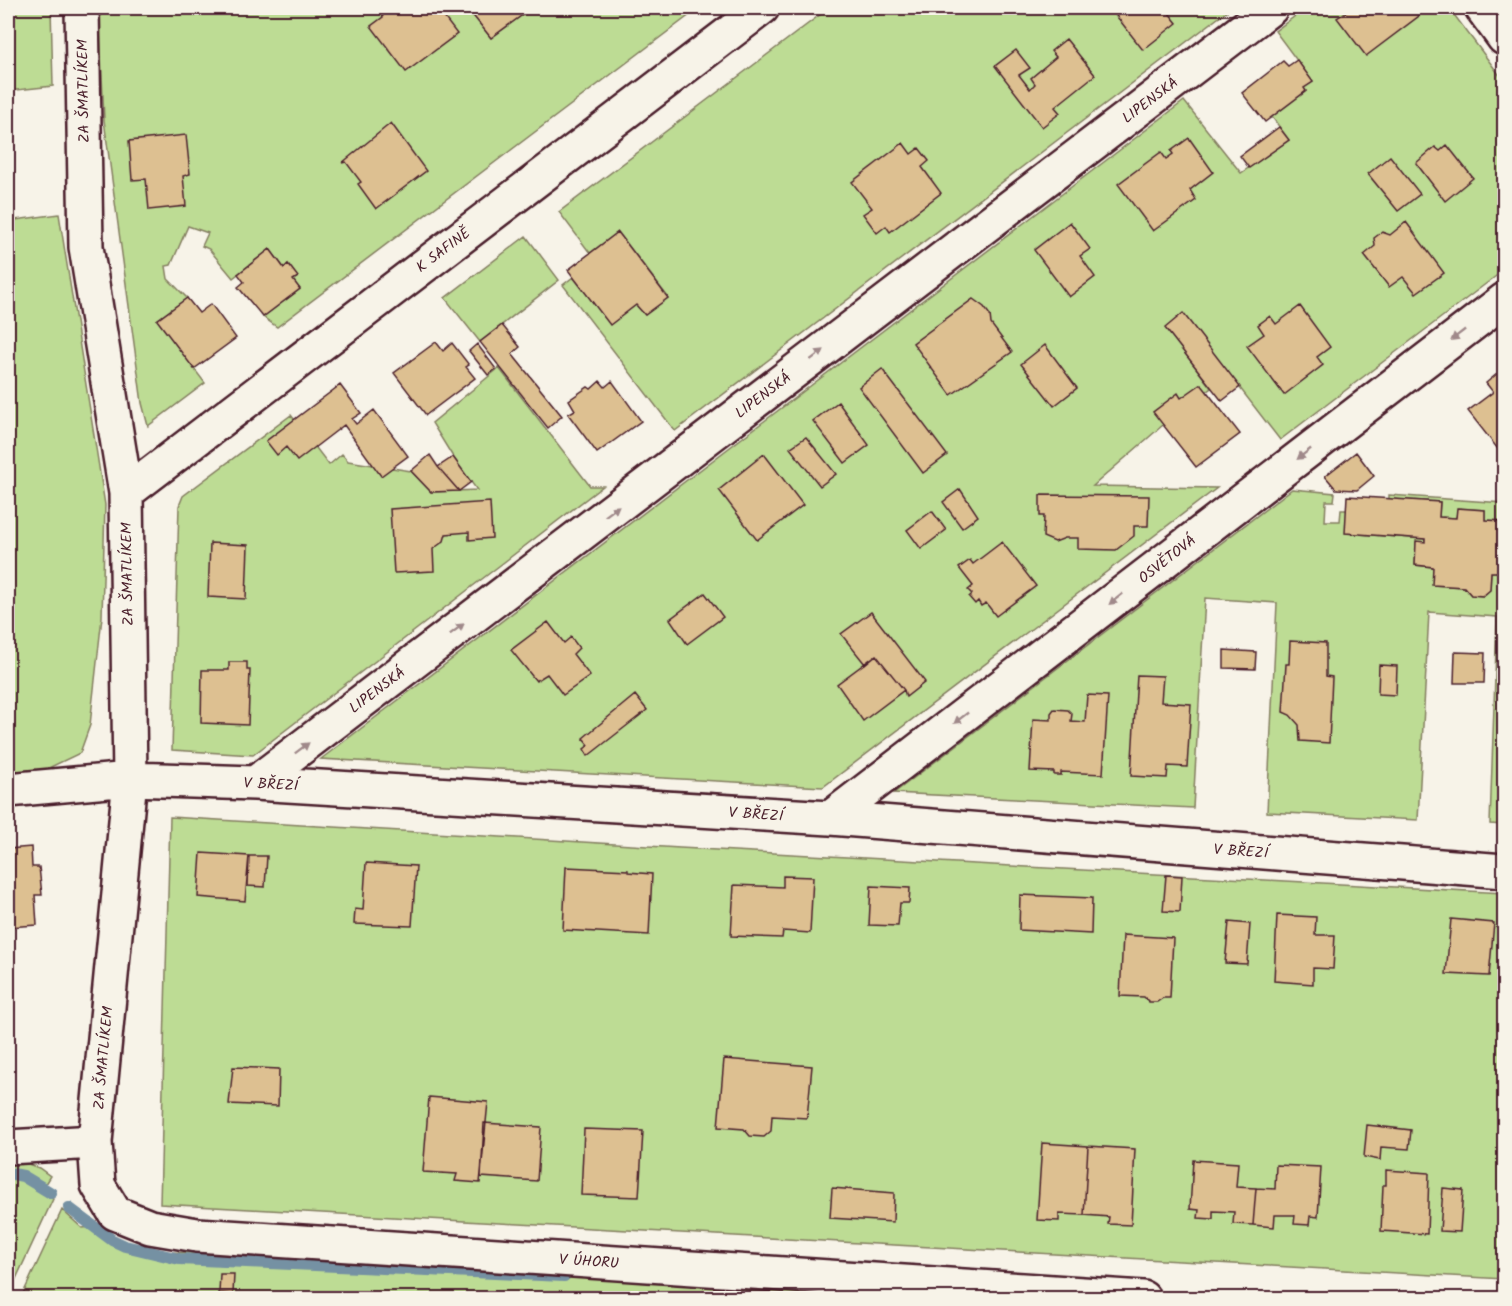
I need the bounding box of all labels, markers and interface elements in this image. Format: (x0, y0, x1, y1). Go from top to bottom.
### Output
street label: ZA ŠMATLÍKEM (71, 39, 97, 143)
street label: LIPENSKÁ (1117, 71, 1184, 130)
street label: K SAFINĚ (411, 221, 477, 279)
one-way arrow (1450, 329, 1466, 342)
one-way arrow (809, 349, 824, 361)
street label: LIPENSKÁ (730, 366, 797, 425)
one-way arrow (1296, 448, 1311, 460)
one-way arrow (603, 505, 619, 517)
street label: ZA ŠMATLÍKEM (115, 522, 141, 626)
street label: OSVĚTOVÁ (1133, 529, 1202, 590)
one-way arrow (1108, 592, 1123, 604)
one-way arrow (449, 624, 464, 636)
street label: LIPENSKÁ (344, 661, 411, 720)
one-way arrow (953, 711, 969, 724)
one-way arrow (294, 742, 309, 754)
street label: V BŘEZÍ (243, 772, 301, 799)
street label: V BŘEZÍ (728, 801, 786, 829)
street label: V BŘEZÍ (1213, 838, 1271, 866)
street label: ZA ŠMATLÍKEM (88, 1005, 120, 1111)
street label: V ÚHORU (558, 1248, 620, 1276)

